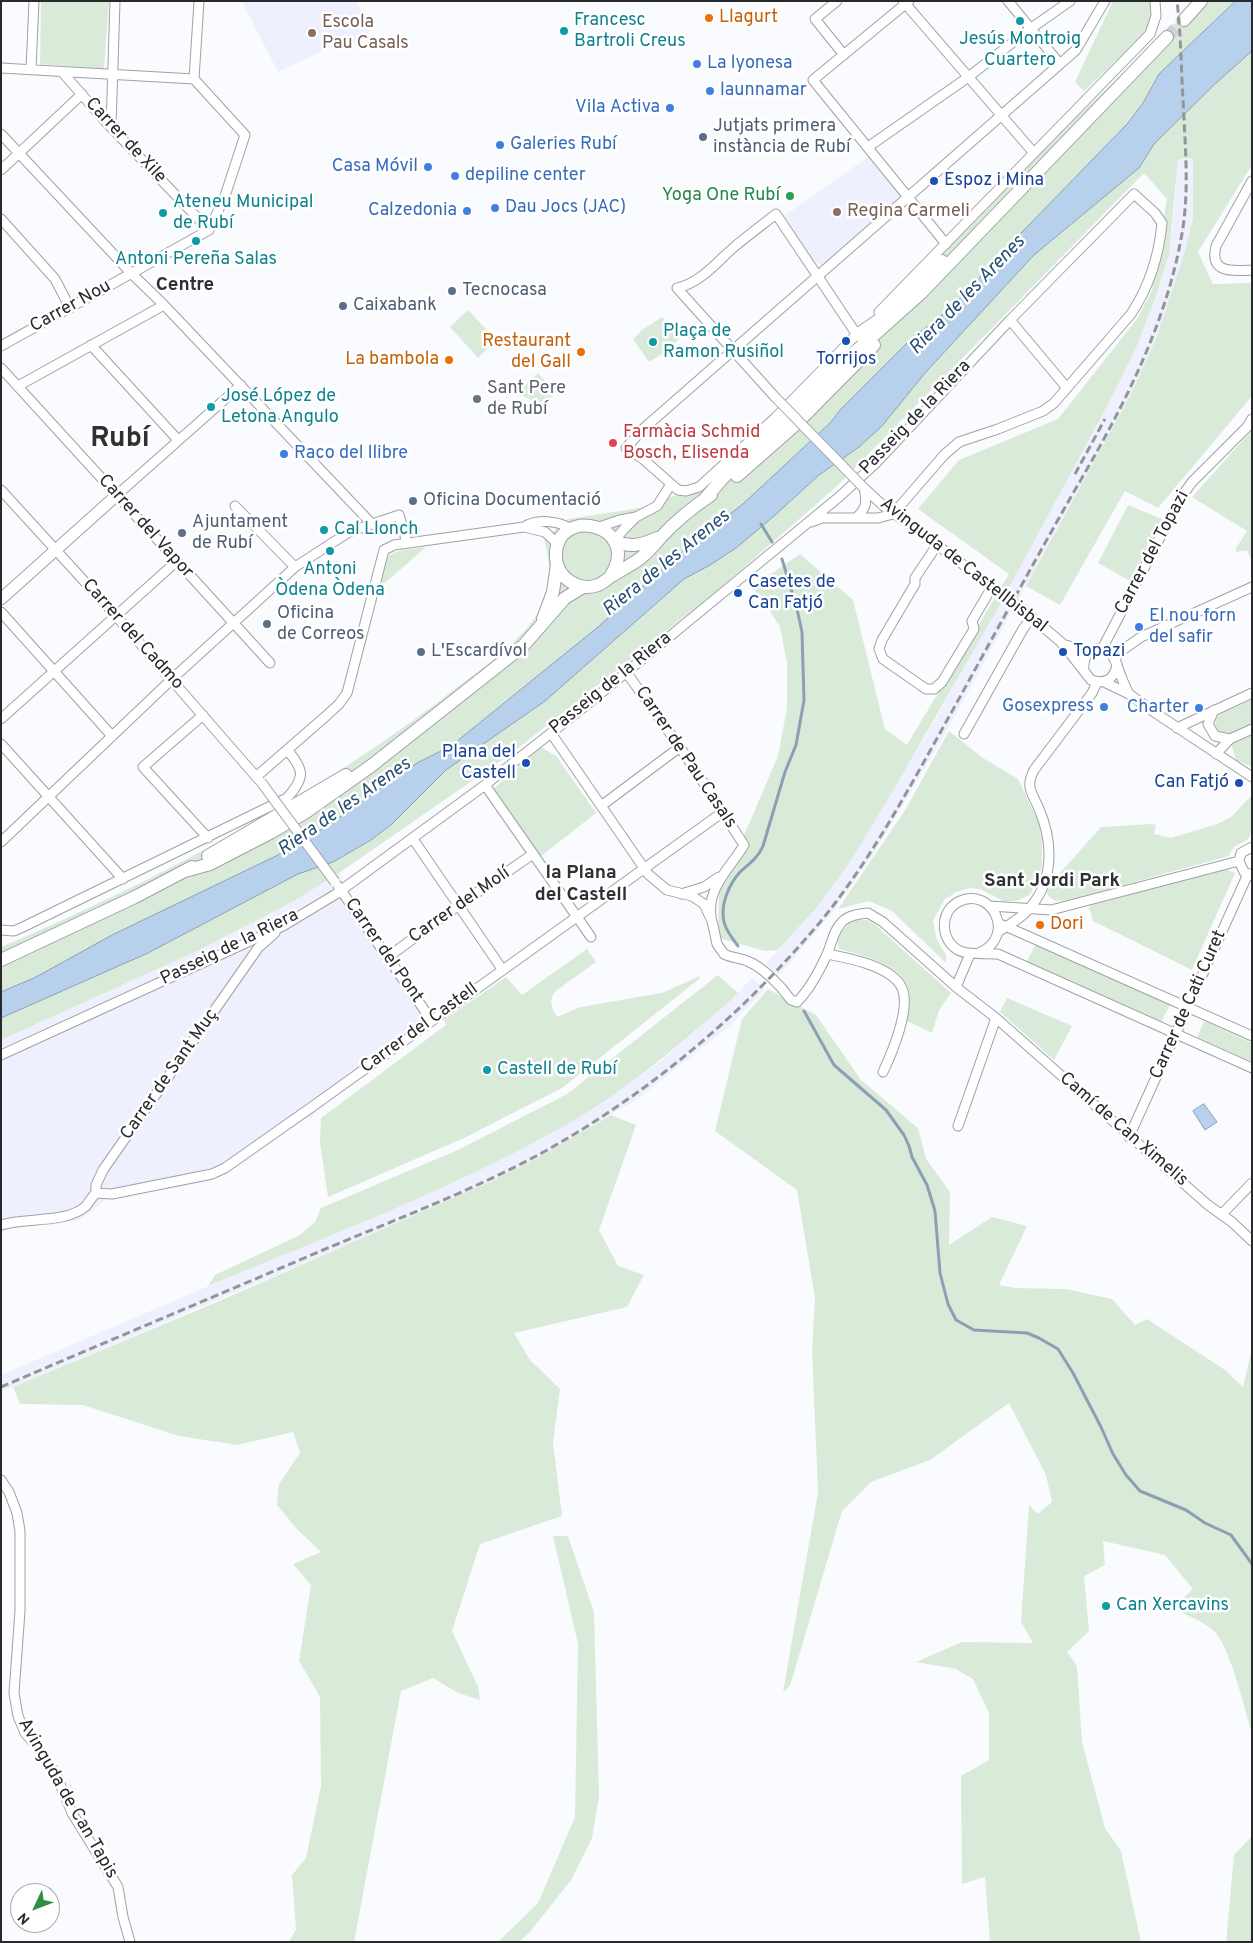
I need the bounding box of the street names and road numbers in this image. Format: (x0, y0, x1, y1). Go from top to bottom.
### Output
street label: Carrer de Xile (80, 94, 170, 188)
street label: Carrer Nou (27, 276, 115, 338)
street label: Passeig de la Riera (856, 356, 976, 480)
street label: Carrer del Vapor (93, 471, 197, 583)
street label: Carrer del Topazi (1111, 487, 1195, 619)
street label: Avinguda de Castellbisbal (875, 494, 1051, 638)
street label: Carrer del Cadmo (77, 575, 187, 695)
street label: Passeig de la Riera (546, 628, 676, 740)
street label: Carrer de Pau Casals (629, 683, 741, 833)
street label: Carrer del Molí (405, 863, 515, 949)
street label: Carrer del Pont (339, 895, 427, 1007)
street label: Passeig de la Riera (158, 905, 302, 991)
street label: Carrer de Cati Curet (1146, 927, 1232, 1083)
street label: Carrer del Castell (357, 979, 483, 1079)
street label: Carrer de Sant Muç (117, 1005, 223, 1145)
street label: Camí de Can Ximelis (1054, 1068, 1192, 1192)
street label: Avinguda de Can Tapis (12, 1715, 122, 1883)

